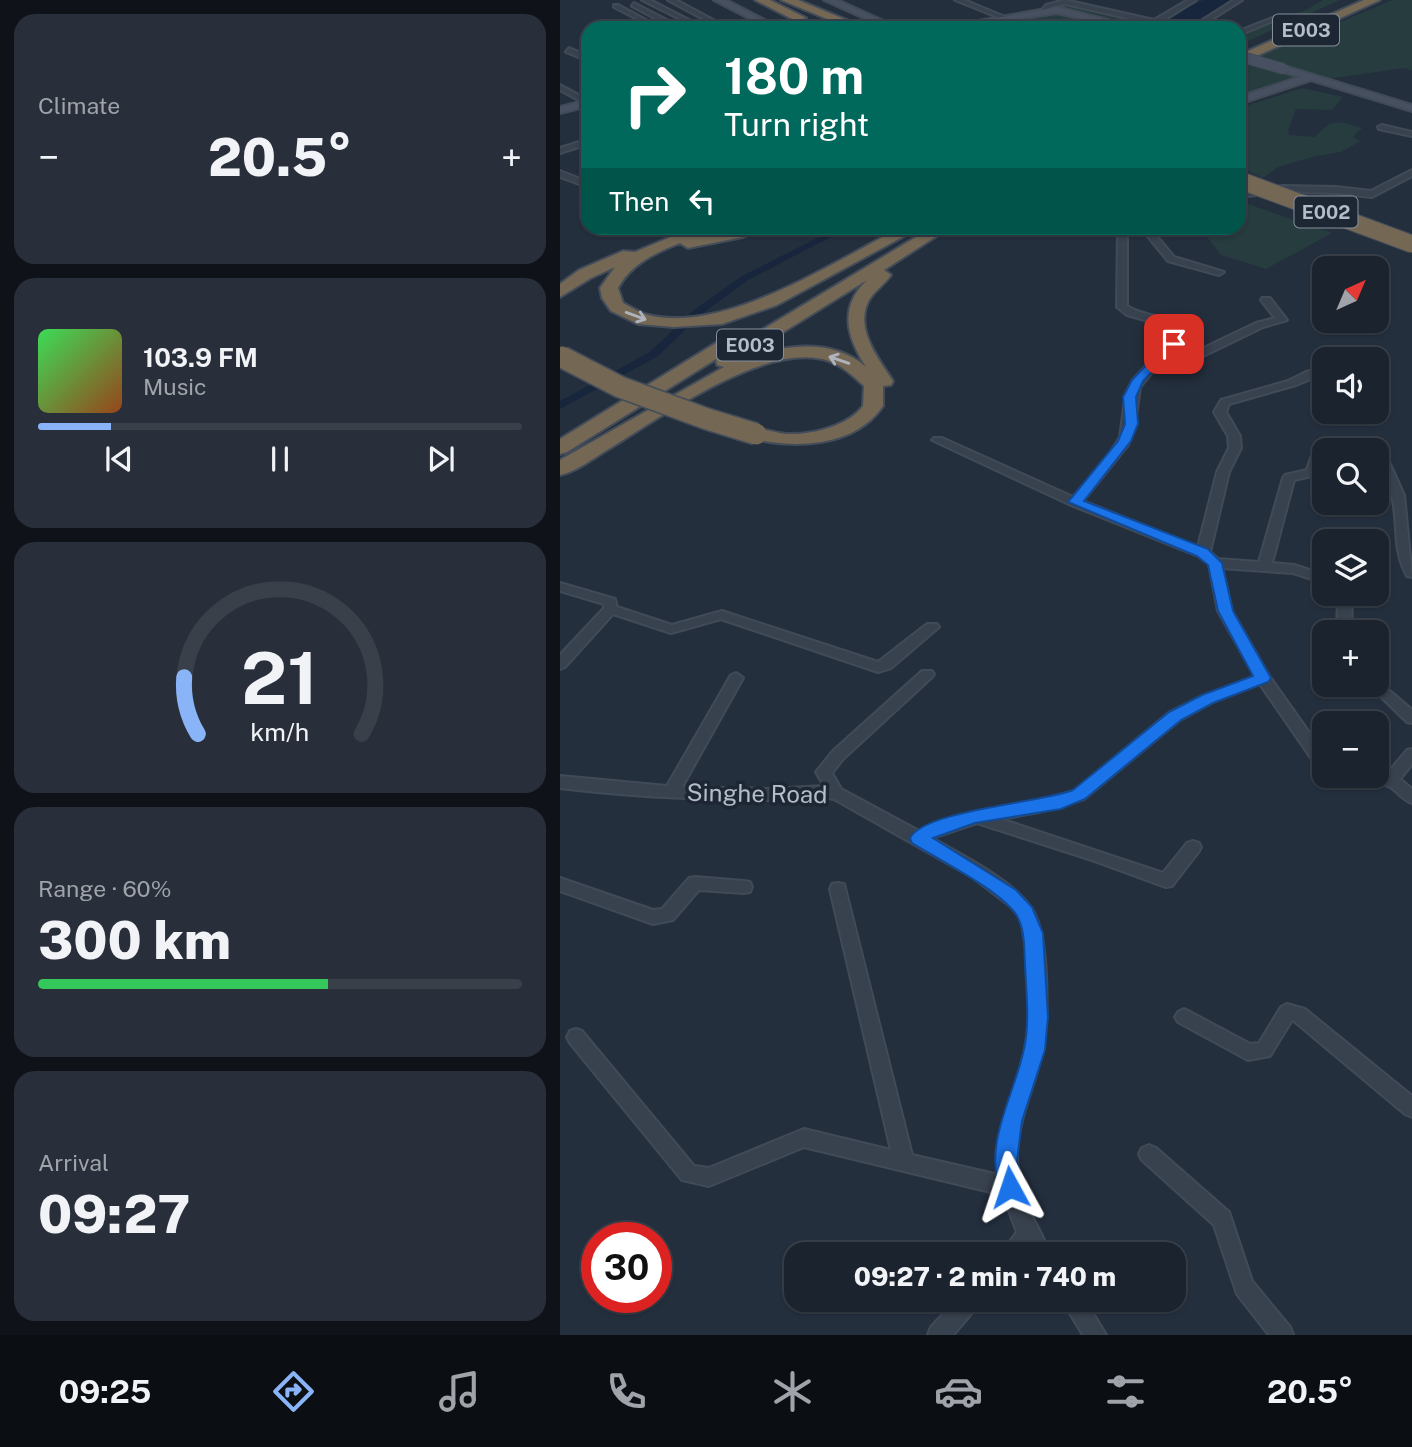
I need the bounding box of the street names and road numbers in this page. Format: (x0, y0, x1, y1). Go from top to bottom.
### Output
road number: E003 (1273, 14, 1339, 46)
road number: E002 (1294, 196, 1358, 228)
road number: E003 (717, 330, 783, 360)
street label: Singhe Road (686, 778, 828, 808)

